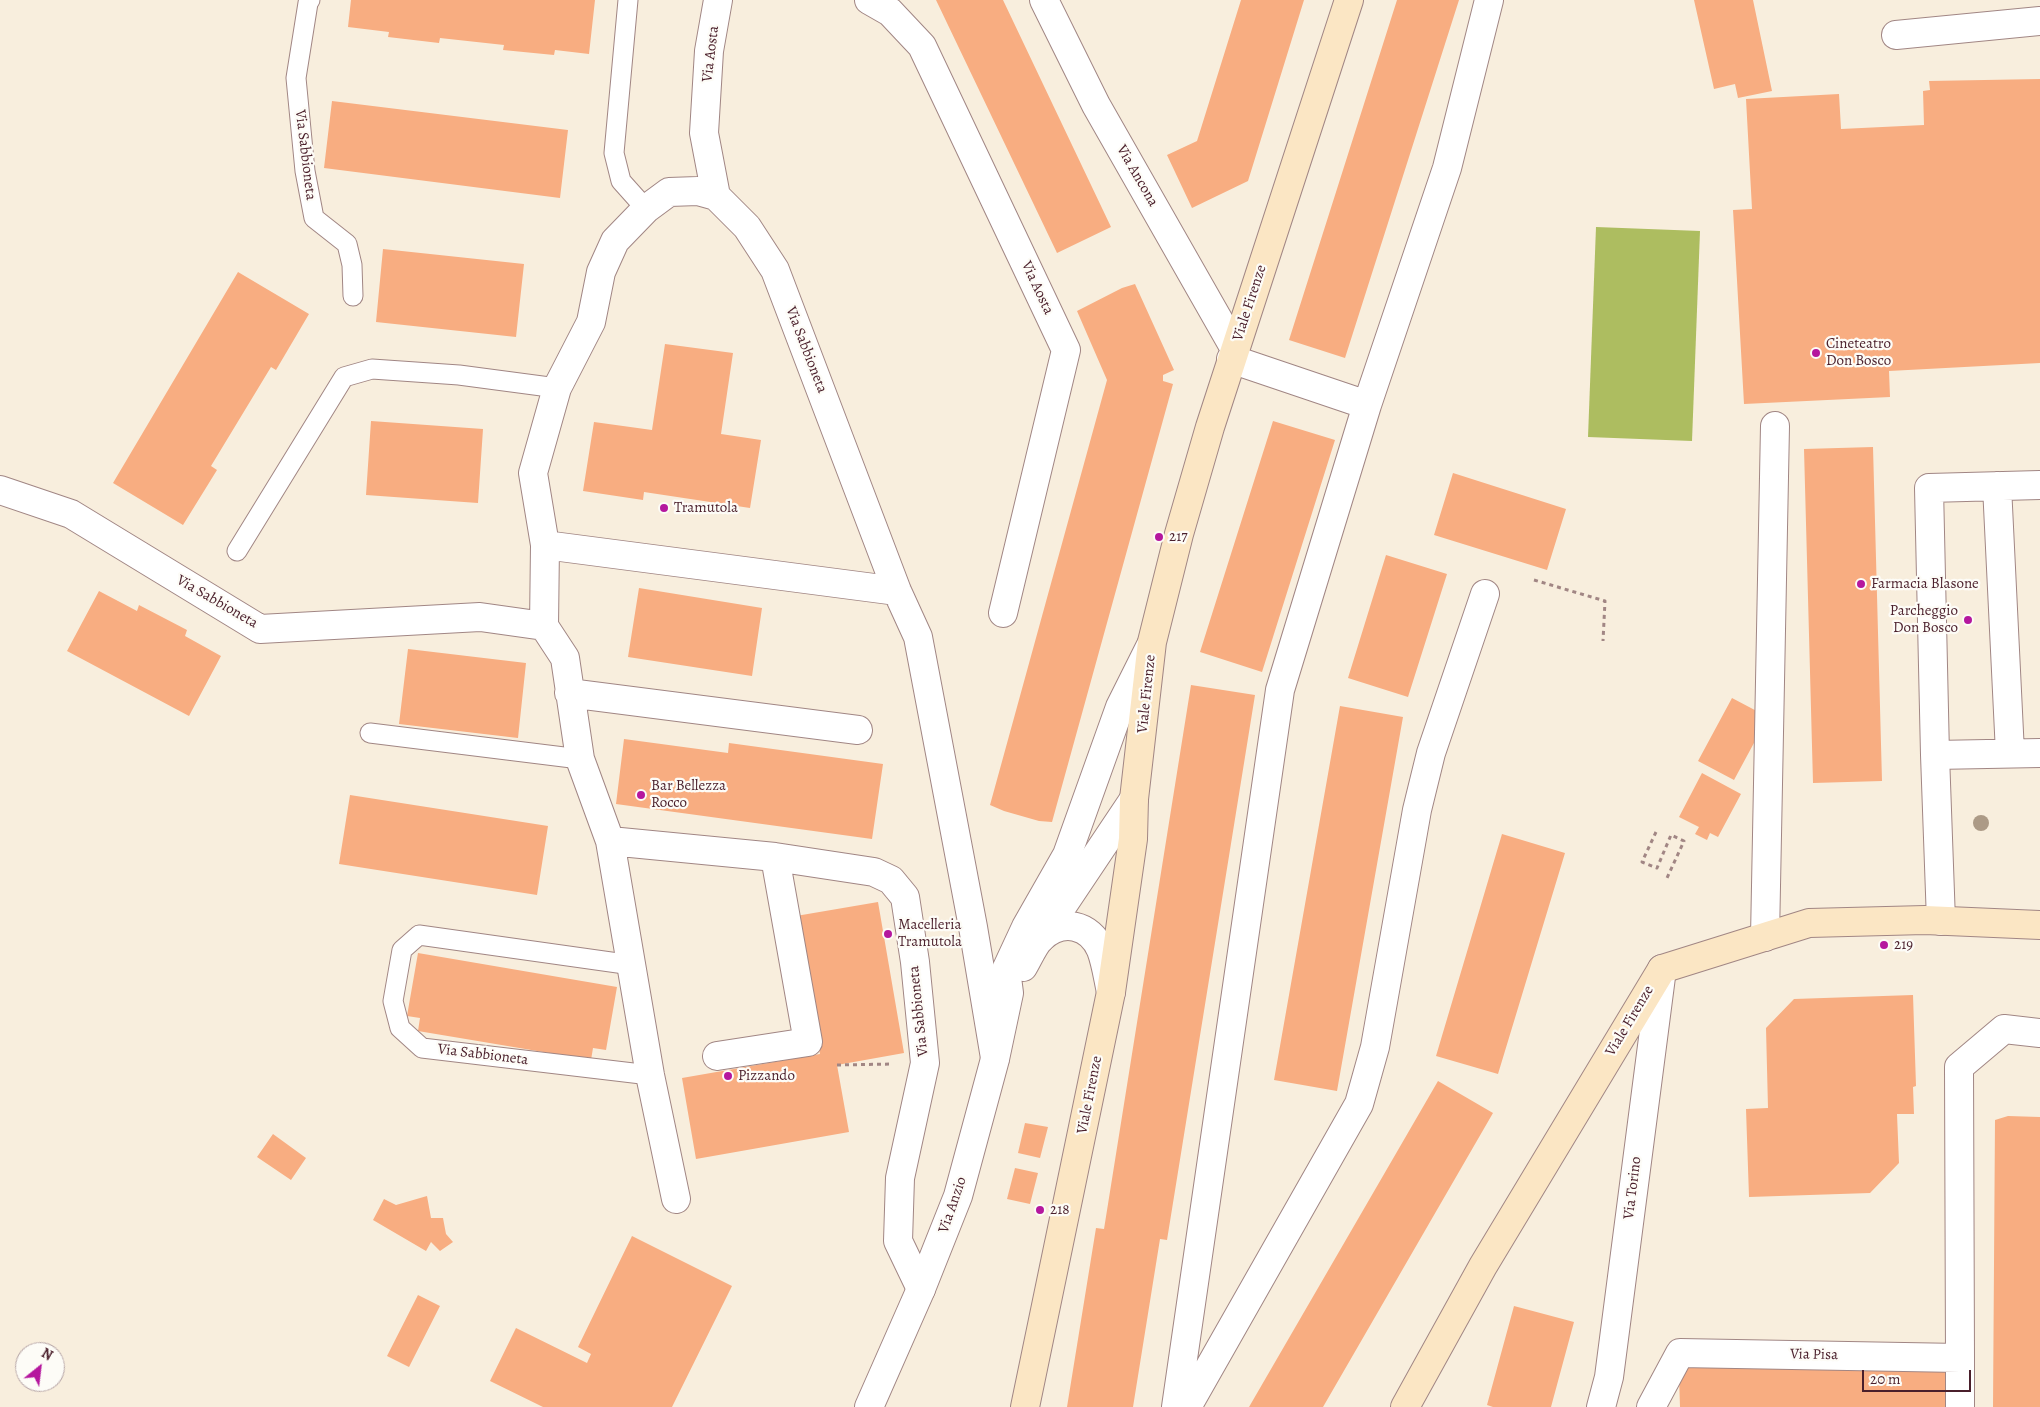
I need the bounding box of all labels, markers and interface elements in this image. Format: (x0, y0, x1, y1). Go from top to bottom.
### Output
street label: Via Aosta (699, 25, 723, 83)
street label: Via Sabbioneta (291, 109, 319, 201)
street label: Via Ancona (1112, 142, 1162, 210)
street label: Via Aosta (1017, 258, 1057, 318)
street label: Viale Firenze (1229, 263, 1271, 343)
street label: Via Sabbioneta (781, 304, 831, 396)
place label: Cineteatro Don Bosco (1826, 335, 1891, 370)
marker: Cineteatro Don Bosco (1810, 347, 1822, 359)
place label: Tramutola (674, 499, 738, 517)
marker: Tramutola (658, 502, 670, 514)
place label: 217 (1169, 528, 1188, 546)
marker: 217 (1153, 531, 1165, 543)
street label: Via Sabbioneta (173, 571, 261, 633)
place label: Farmacia Blasone (1871, 575, 1979, 593)
marker: Farmacia Blasone (1855, 578, 1867, 590)
place label: Parcheggio Don Bosco (1890, 602, 1958, 637)
marker: Parcheggio Don Bosco (1962, 614, 1974, 626)
street label: Viale Firenze (1134, 654, 1160, 734)
place label: Bar Bellezza Rocco (651, 777, 726, 812)
marker: Bar Bellezza Rocco (635, 789, 647, 801)
place label: Macelleria Tramutola (898, 916, 962, 951)
marker: Macelleria Tramutola (882, 928, 894, 940)
place label: 219 (1894, 936, 1913, 954)
marker: 219 (1878, 939, 1890, 951)
street label: Via Sabbioneta (905, 965, 933, 1057)
street label: Viale Firenze (1602, 983, 1658, 1059)
street label: Via Sabbioneta (437, 1041, 529, 1069)
street label: Viale Firenze (1074, 1055, 1106, 1135)
place label: Pizzando (738, 1067, 795, 1085)
marker: Pizzando (722, 1070, 734, 1082)
street label: Via Torino (1620, 1156, 1646, 1220)
street label: Via Anzio (935, 1175, 971, 1235)
place label: 218 (1050, 1201, 1070, 1219)
marker: 218 (1034, 1204, 1046, 1216)
north arrow (15, 1342, 65, 1392)
text: N (38, 1344, 56, 1365)
street label: Via Pisa (1790, 1346, 1838, 1364)
scale bar (1865, 1360, 1974, 1392)
text: 20 m (1870, 1369, 1901, 1389)

